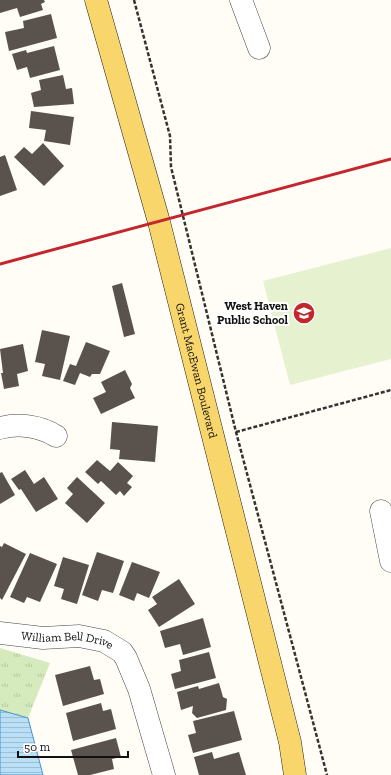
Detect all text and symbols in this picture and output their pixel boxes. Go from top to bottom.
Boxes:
place label: West Haven Public School [217,299,289,327]
school or university icon: West Haven Public School [291,300,317,326]
street label: Grant MacEwan Boulevard [173,302,220,440]
street label: William Bell Drive [20,629,116,652]
scale bar [18,733,128,759]
text: 50 m [24,740,51,754]

